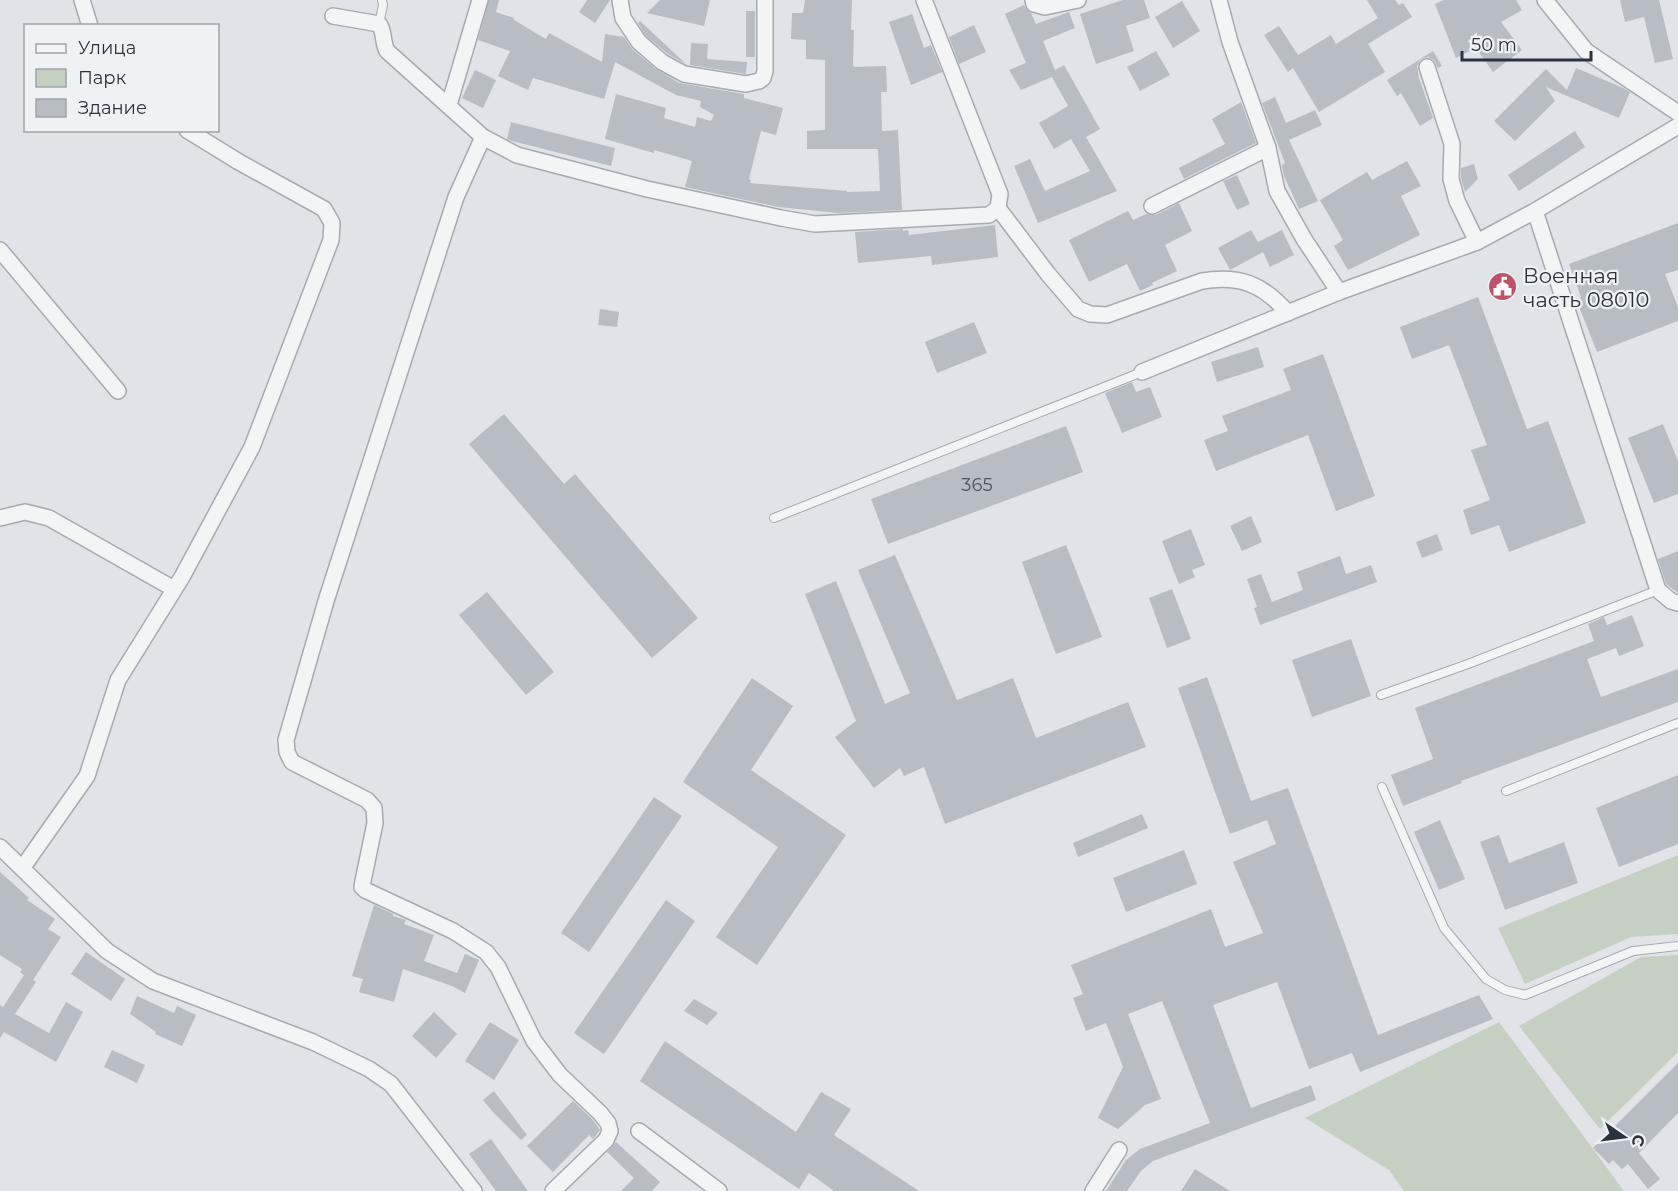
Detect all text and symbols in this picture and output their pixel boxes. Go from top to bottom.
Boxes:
legend [24,24,219,132]
scale bar [1462,24,1591,62]
text: 50 m [1471,34,1517,56]
text: Улица [78,37,136,59]
text: Парк [78,67,127,89]
text: Здание [78,97,147,119]
place label: Военная часть 08010 [1523,263,1649,312]
public building icon: Военная часть 08010 [1486,271,1518,303]
house number: 365 [961,474,993,496]
north arrow [1594,1107,1654,1167]
text: С [1627,1133,1649,1149]

